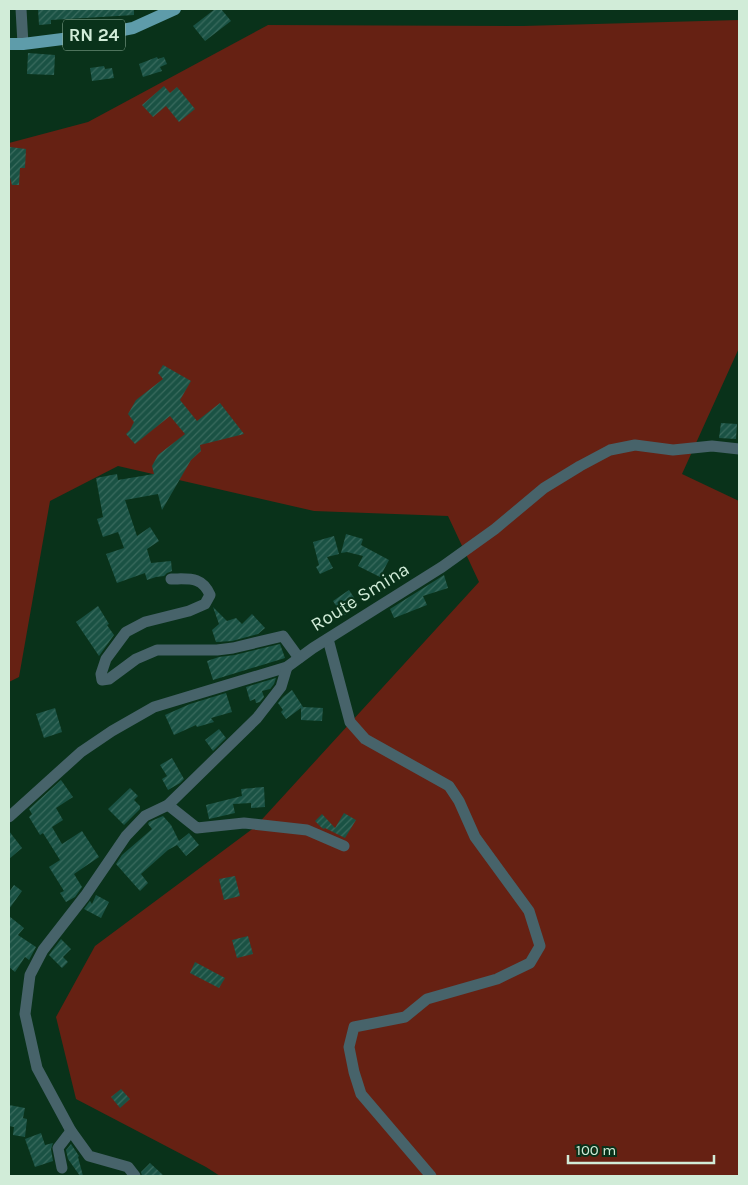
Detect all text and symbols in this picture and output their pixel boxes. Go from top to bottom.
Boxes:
road number: RN 24 [63,20,125,50]
street label: Route Smina [307,558,413,636]
scale bar [568,1132,714,1164]
text: 100 m [576,1141,616,1159]

